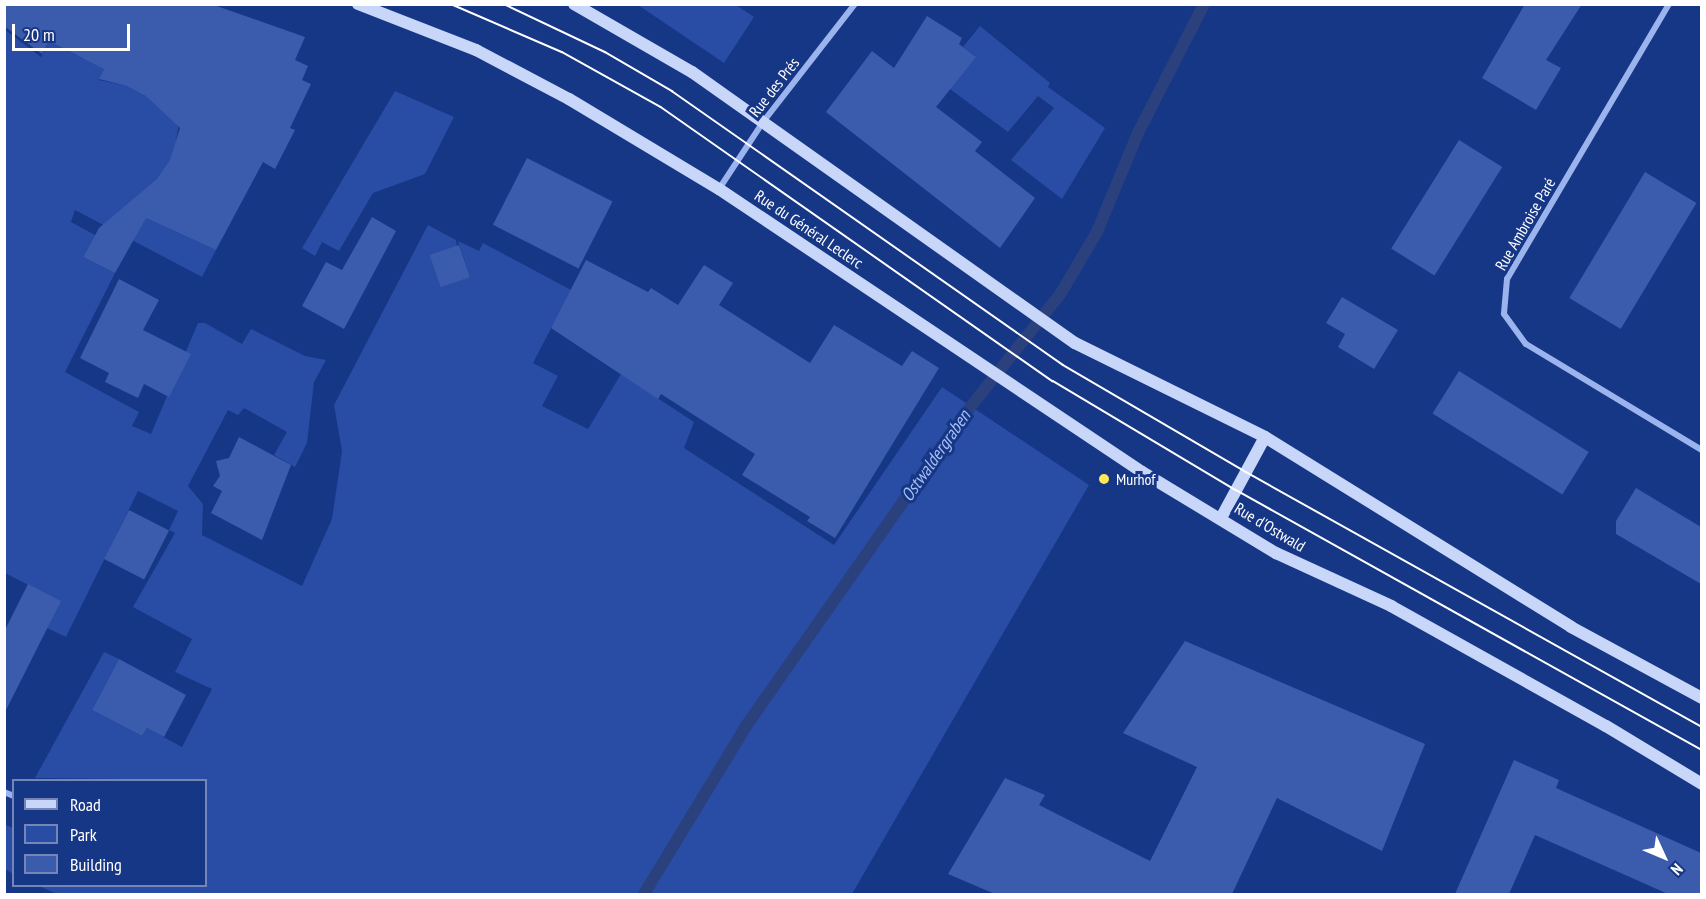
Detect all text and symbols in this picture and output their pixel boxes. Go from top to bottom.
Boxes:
scale bar [15,12,134,50]
text: 20 m [23,23,55,46]
street label: Rue des Prés [745,53,803,121]
street label: Rue Ambroise Paré [1491,174,1559,274]
street label: Rue du Général Leclerc [751,186,867,272]
water label: Ostwaldergraben [897,406,975,506]
place label: Murhof [1116,469,1155,489]
marker: Murhof [1097,472,1111,486]
street label: Rue d'Ostwald [1231,498,1309,556]
legend [12,779,207,887]
text: Road [70,793,101,816]
text: Park [70,823,97,846]
north arrow [1634,827,1694,887]
text: Building [70,853,122,876]
text: N [1667,859,1687,880]

